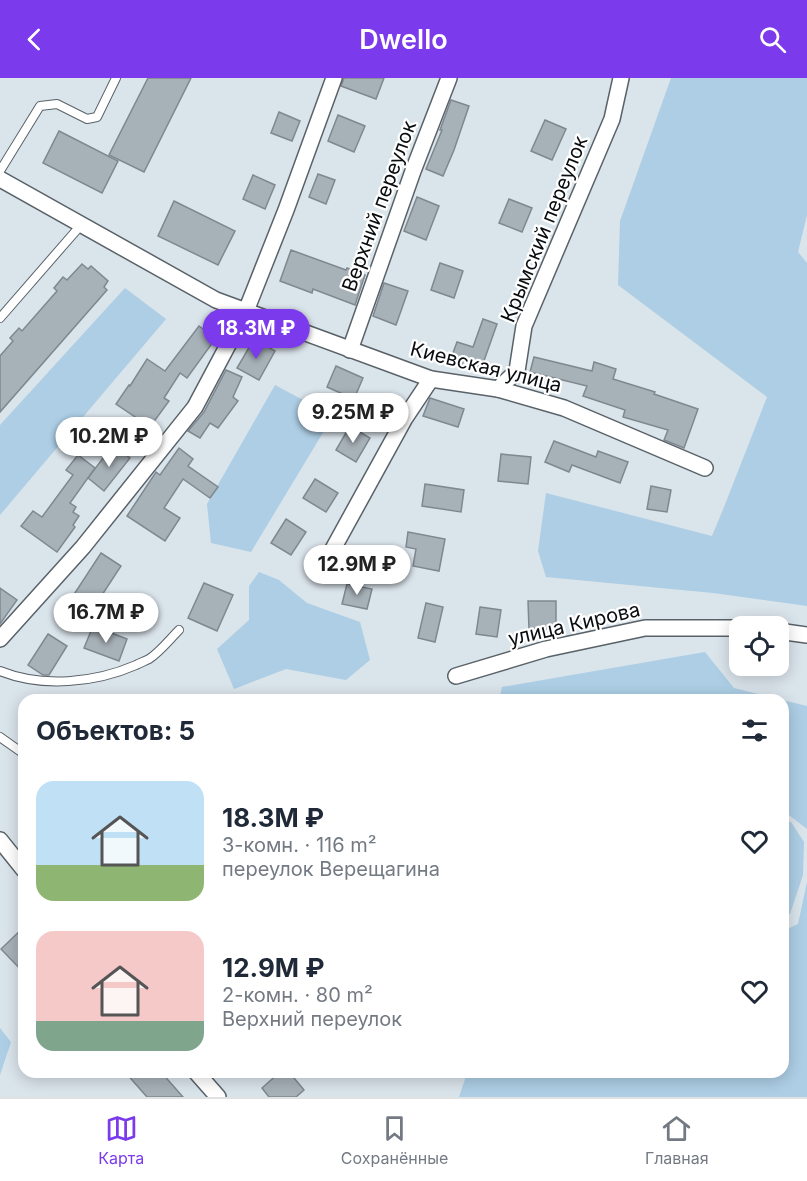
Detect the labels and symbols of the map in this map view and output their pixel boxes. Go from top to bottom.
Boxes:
street label: Верхний переулок [337,117,421,295]
street label: Крымский переулок [496,132,592,326]
pin: 18.3M ₽ [201,309,311,360]
street label: Киевская улица [408,337,564,397]
pin: 9.25M ₽ [298,393,408,444]
pin: 10.2M ₽ [54,417,164,468]
pin: 12.9M ₽ [302,545,412,596]
pin: 16.7M ₽ [51,593,161,644]
street label: улица Кирова [506,597,642,651]

